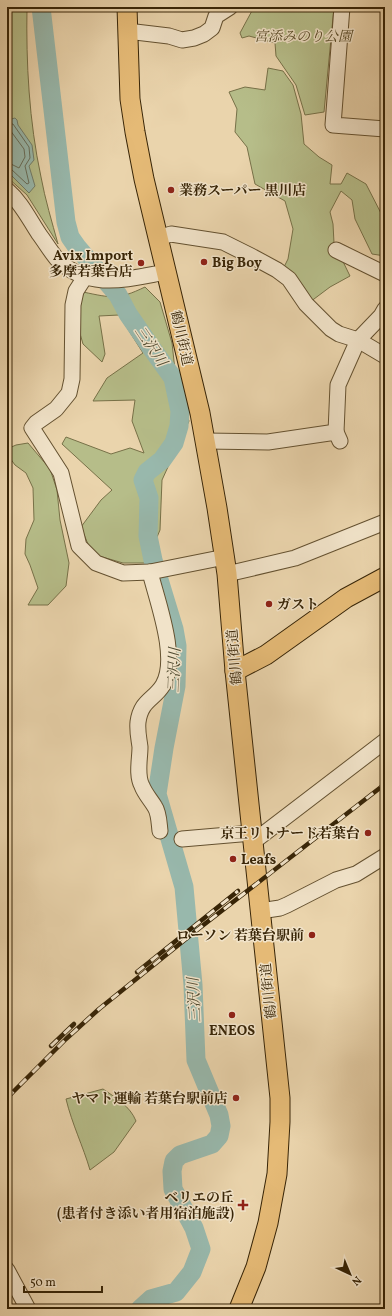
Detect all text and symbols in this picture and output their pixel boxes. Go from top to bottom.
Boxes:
park label: 宮添みのり公園 [254,28,354,47]
place label: 業務スーパー 黒川店 [179,182,306,201]
marker: 業務スーパー 黒川店 [166,185,176,195]
place label: Avix Import 多摩若葉台店 [49,247,133,282]
place label: Big Boy [212,254,262,273]
marker: Big Boy [199,257,209,267]
marker: Avix Import 多摩若葉台店 [136,258,146,268]
street label: 鶴川街道 [165,309,196,368]
water label: 三沢川 [128,322,172,373]
place label: ガスト [277,596,319,615]
marker: ガスト [264,599,274,609]
street label: 鶴川街道 [224,628,247,686]
water label: 三沢川 [164,645,187,693]
place label: 京王リトナード若葉台 [220,825,360,844]
marker: 京王リトナード若葉台 [363,828,373,838]
place label: Leafs [241,851,276,870]
marker: Leafs [228,854,238,864]
place label: ローソン 若葉台駅前 [176,927,304,946]
marker: ローソン 若葉台駅前 [307,930,317,940]
street label: 鶴川街道 [257,962,282,1020]
water label: 三沢川 [184,975,207,1023]
marker: ENEOS [227,1010,237,1020]
place label: ENEOS [209,1022,255,1041]
place label: ヤマト運輸 若葉台駅前店 [71,1090,228,1109]
marker: ヤマト運輸 若葉台駅前店 [231,1093,241,1103]
place label: ベリエの丘 (患者付き添い者用宿泊施設) [57,1189,234,1224]
marker: ベリエの丘 (患者付き添い者用宿泊施設) [237,1199,249,1211]
north arrow [330,1254,370,1294]
scale bar [24,1268,102,1294]
text: N [348,1272,364,1288]
text: 50 m [30,1275,56,1291]

